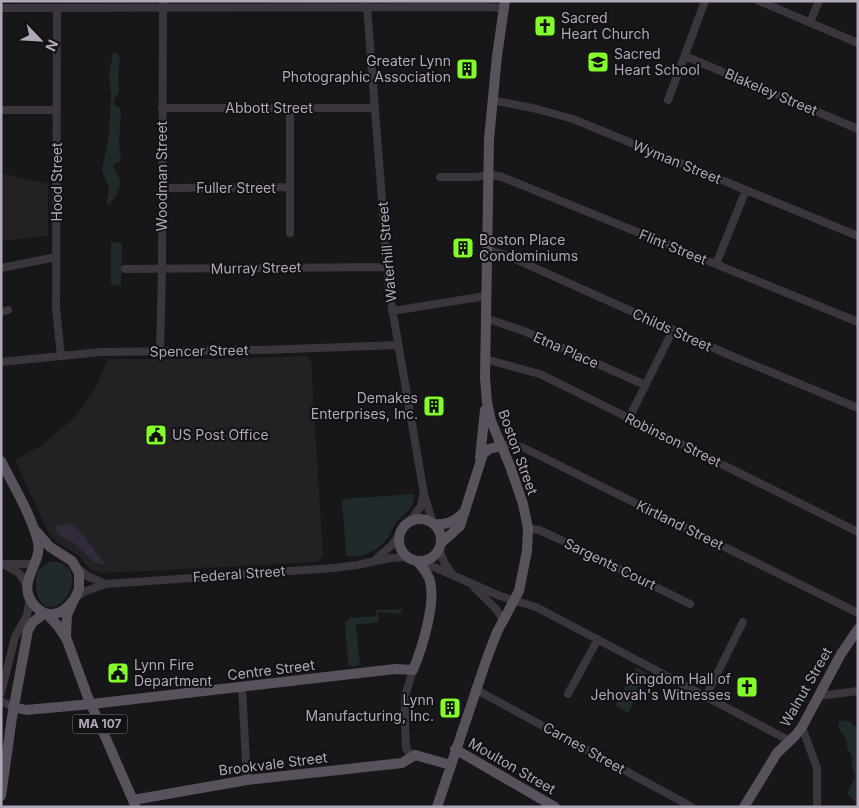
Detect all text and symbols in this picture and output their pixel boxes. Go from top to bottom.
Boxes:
place label: Sacred Heart Church [561,9,650,42]
church icon: Sacred Heart Church [533,14,557,38]
north arrow [15,15,65,65]
text: N [42,37,62,54]
place label: Sacred Heart School [614,45,700,78]
school or university icon: Sacred Heart School [586,50,610,74]
place label: Greater Lynn Photographic Association [282,52,451,85]
building icon: Greater Lynn Photographic Association [455,57,479,81]
street label: Blakeley Street [723,64,820,119]
street label: Abbott Street [225,99,313,116]
street label: Woodman Street [153,120,170,231]
street label: Wyman Street [631,136,724,187]
street label: Hood Street [48,142,65,222]
street label: Fuller Street [196,179,276,196]
street label: Waterhill Street [374,201,399,303]
street label: Flint Street [637,225,710,268]
place label: Boston Place Condominiums [479,231,578,264]
building icon: Boston Place Condominiums [451,236,475,260]
street label: Murray Street [211,258,302,277]
street label: Childs Street [630,305,715,355]
street label: Etna Place [531,328,601,371]
street label: Spencer Street [149,341,249,360]
place label: Demakes Enterprises, Inc. [311,389,418,422]
building icon: Demakes Enterprises, Inc. [422,394,446,418]
street label: Boston Street [495,407,542,497]
street label: Robinson Street [622,409,724,470]
public building icon: US Post Office [144,423,168,447]
place label: US Post Office [172,426,269,443]
street label: Kirtland Street [634,496,727,553]
street label: Sargents Court [562,534,659,593]
street label: Federal Street [192,562,286,585]
street label: Walnut Street [776,644,835,730]
place label: Lynn Fire Department [134,656,213,689]
street label: Centre Street [226,656,316,683]
public building icon: Lynn Fire Department [106,661,130,685]
place label: Kingdom Hall of Jehovah's Witnesses [590,670,731,703]
church icon: Kingdom Hall of Jehovah's Witnesses [735,675,759,699]
place label: Lynn Manufacturing, Inc. [305,691,434,724]
building icon: Lynn Manufacturing, Inc. [438,696,462,720]
road number: MA 107 [72,714,128,734]
street label: Carnes Street [540,718,628,777]
street label: Moulton Street [466,734,559,798]
street label: Brookvale Street [218,748,329,779]

